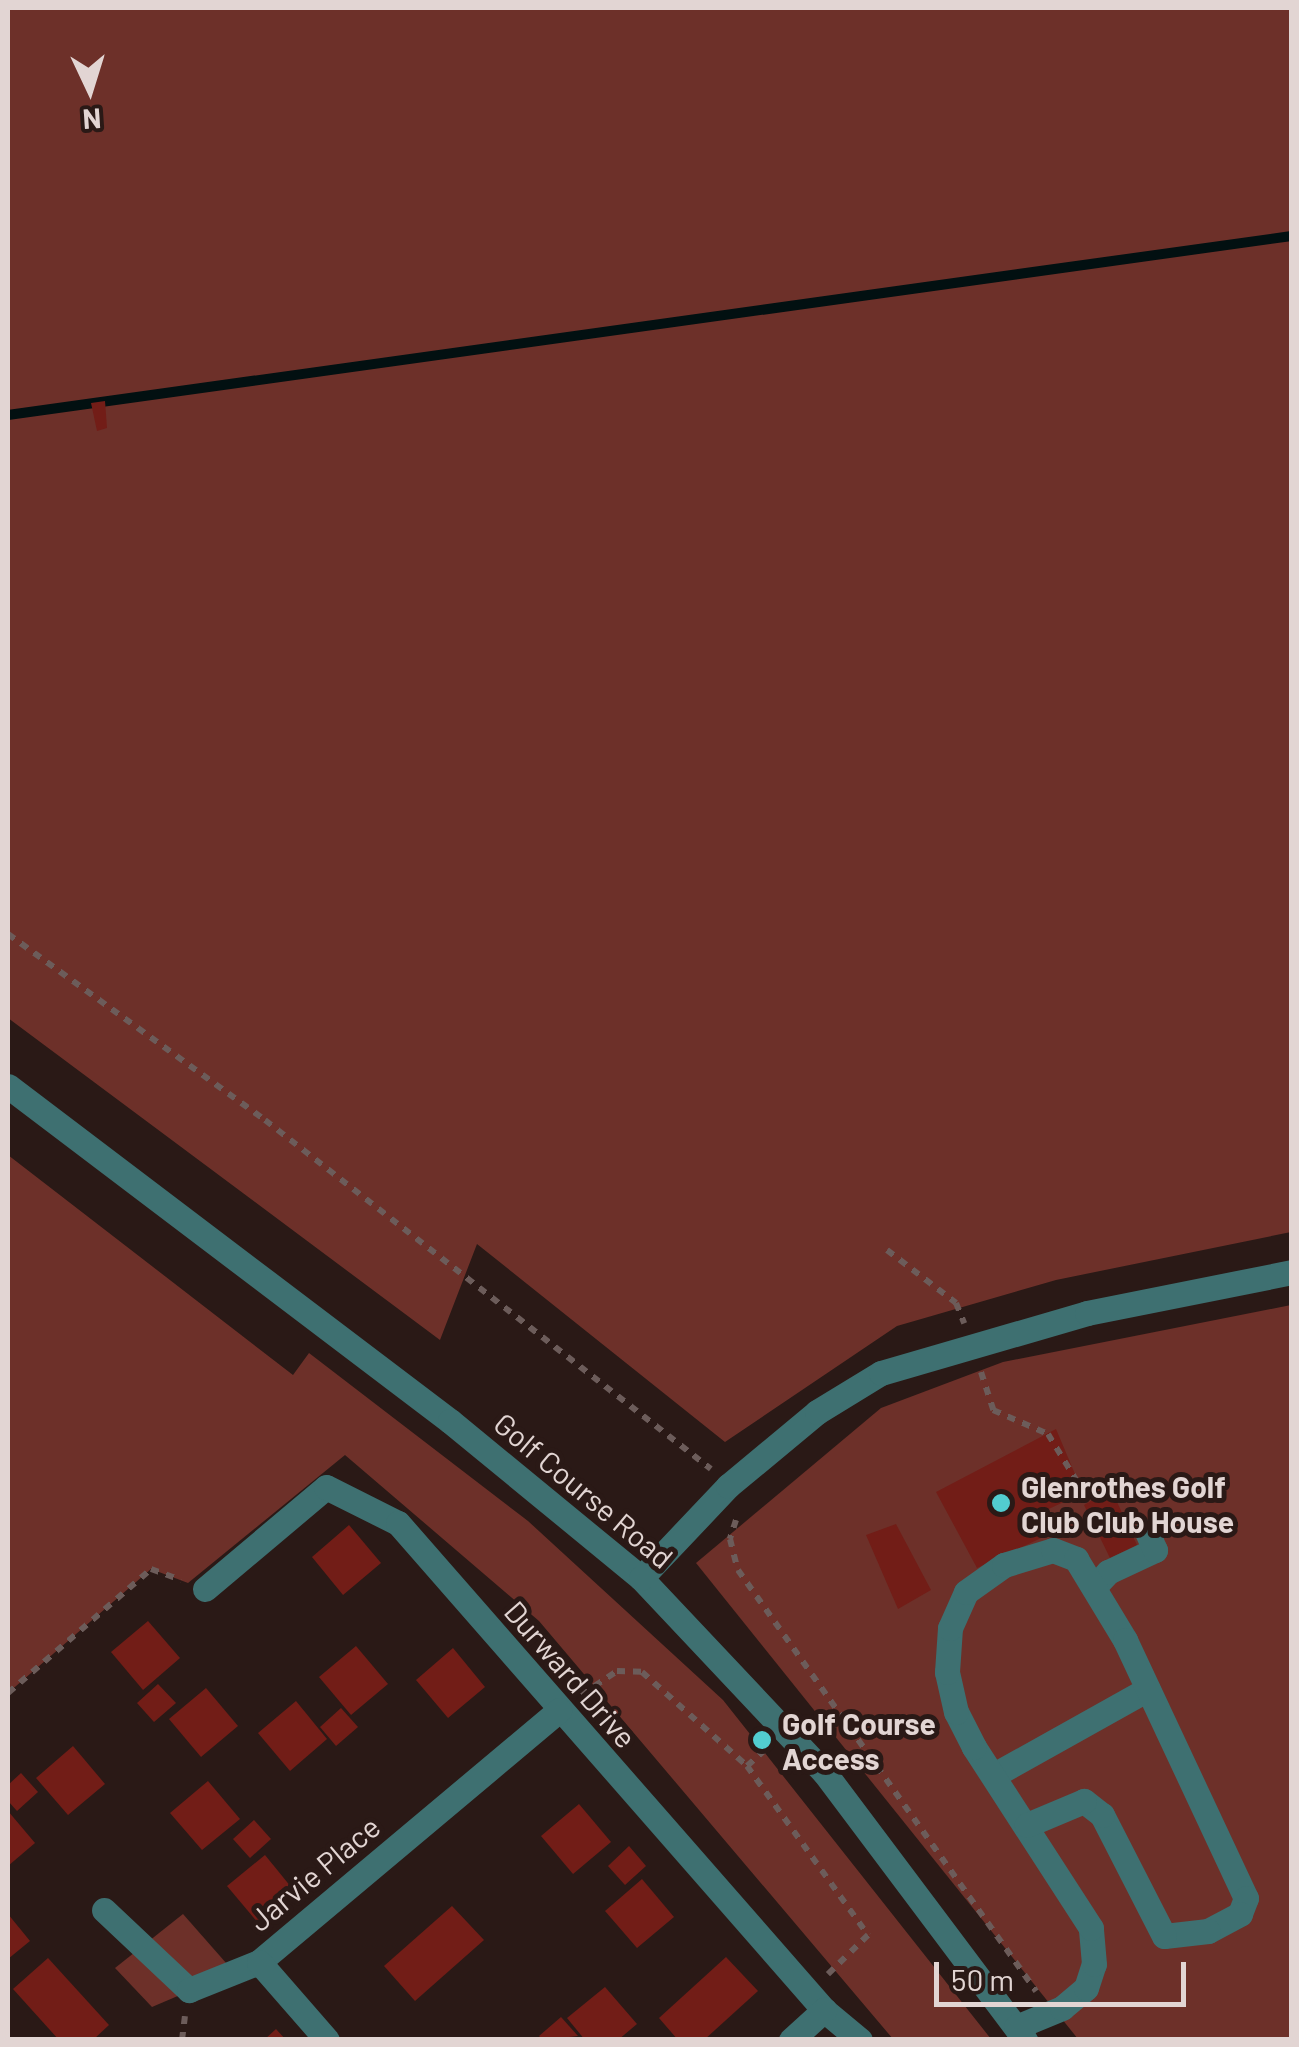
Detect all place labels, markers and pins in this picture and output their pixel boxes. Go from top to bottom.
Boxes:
place label: Glenrothes Golf Club Club House [1021,1468,1234,1538]
marker: Glenrothes Golf Club Club House [990,1492,1012,1514]
place label: Golf Course Access [782,1705,936,1776]
marker: Golf Course Access [751,1729,773,1751]

